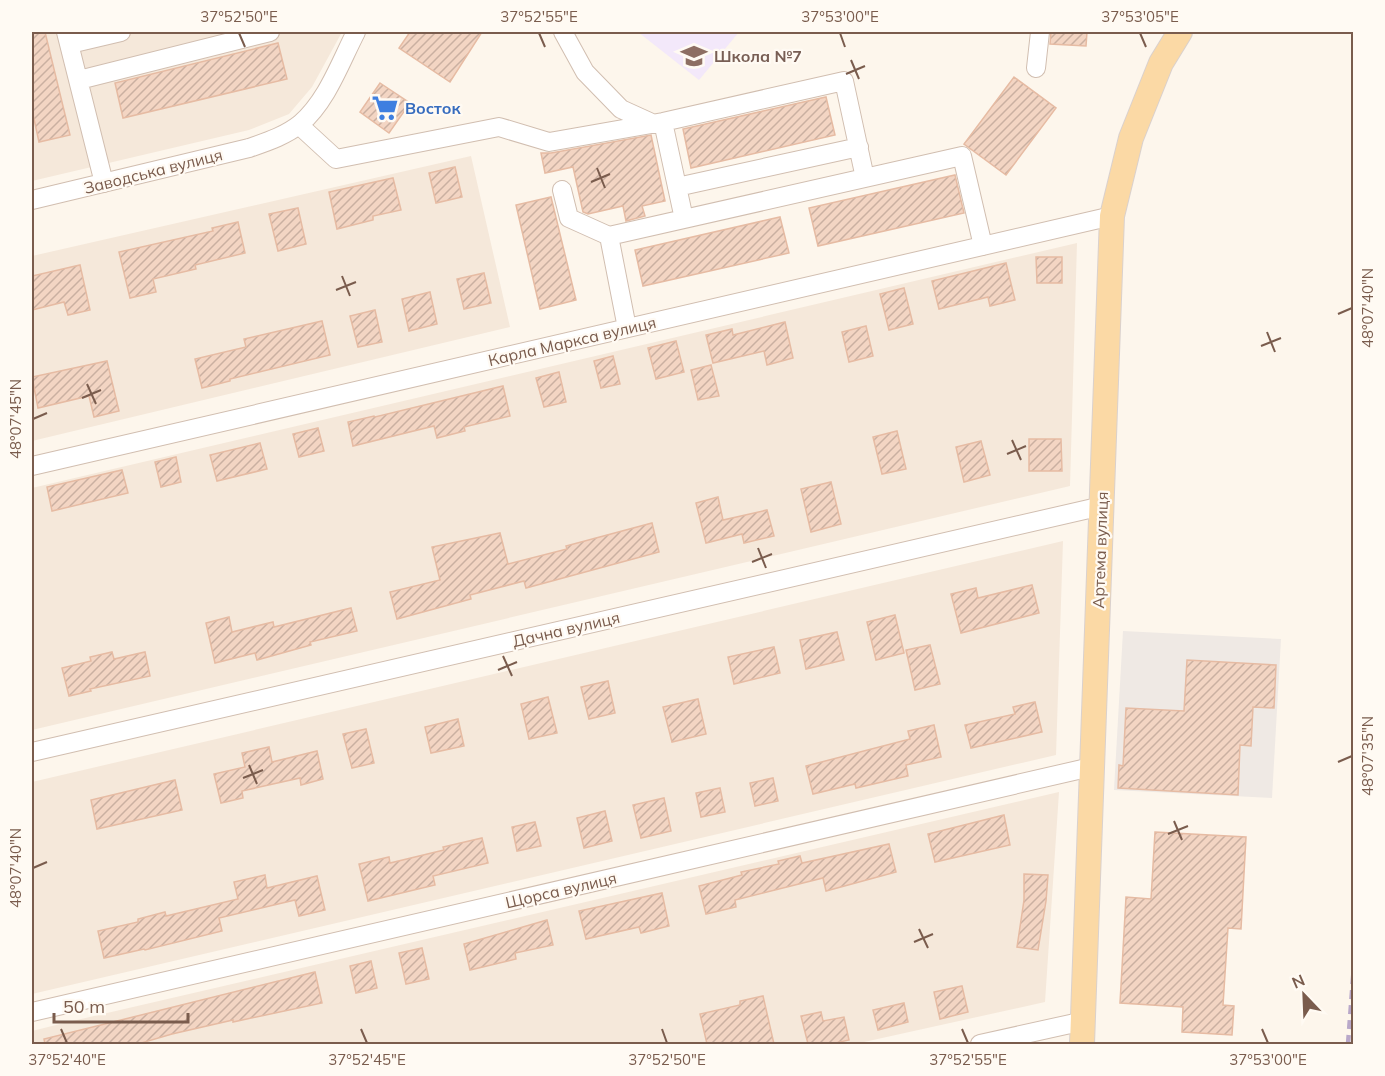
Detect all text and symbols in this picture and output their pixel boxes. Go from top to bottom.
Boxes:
text: 37°52'50"E [200,7,278,26]
text: 37°52'55"E [500,7,578,26]
text: 37°53'00"E [801,7,879,26]
text: 37°53'05"E [1101,7,1179,26]
school or university icon: Школа №7 [679,41,709,71]
place label: Школа №7 [714,46,802,66]
supermarket icon: Восток [370,93,400,123]
place label: Восток [405,98,461,118]
street label: Заводська вулиця [82,144,224,198]
text: 48°07'40"N [1358,268,1377,348]
street label: Карла Маркса вулиця [486,312,658,370]
text: 48°07'45"N [6,379,25,459]
street label: Артема вулиця [1088,491,1112,609]
street label: Дачна вулиця [510,607,622,651]
text: 48°07'35"N [1358,716,1377,796]
text: 48°07'40"N [6,828,25,908]
street label: Щорса вулиця [503,867,619,913]
north arrow [1274,965,1334,1025]
text: N [1289,970,1308,993]
scale bar [54,986,188,1024]
text: 50 m [63,995,105,1018]
text: 37°52'40"E [28,1050,106,1069]
text: 37°52'45"E [328,1050,406,1069]
text: 37°52'50"E [628,1050,706,1069]
text: 37°52'55"E [929,1050,1007,1069]
text: 37°53'00"E [1229,1050,1307,1069]

